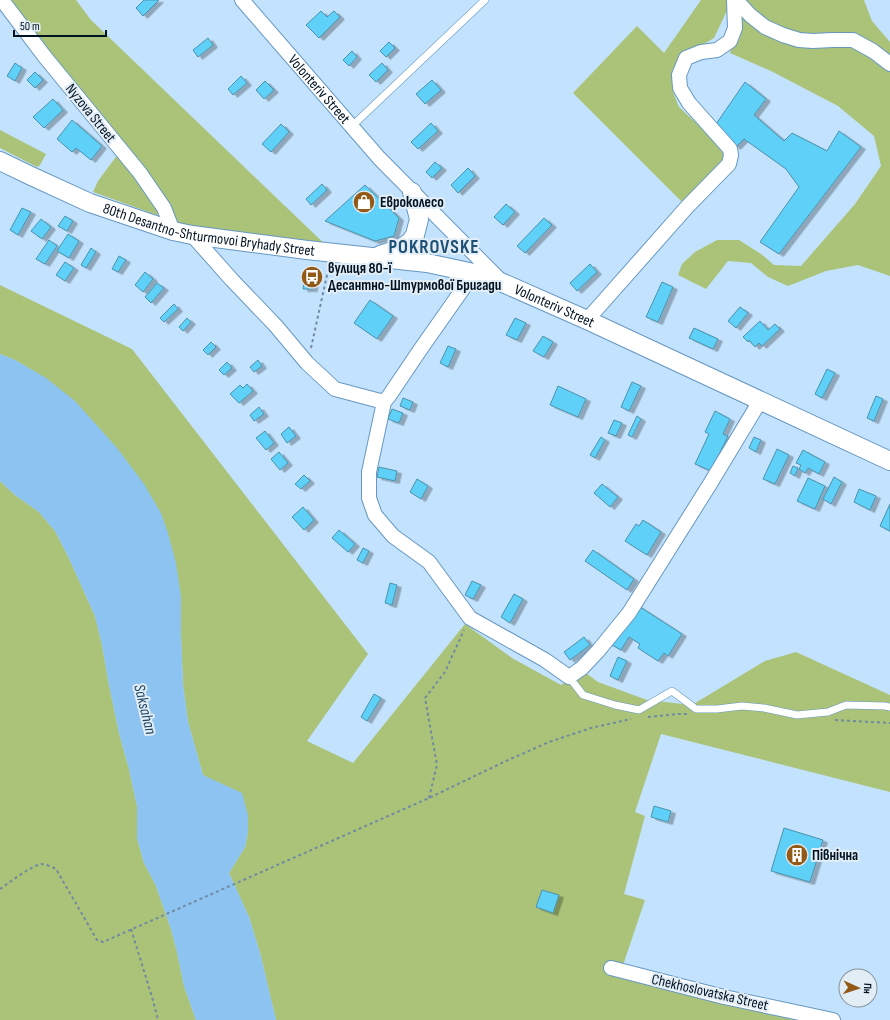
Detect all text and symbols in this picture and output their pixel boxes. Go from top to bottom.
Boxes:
scale bar [14,12,106,38]
text: 50 m [20,19,40,34]
street label: Volonteriv Street [284,51,354,128]
street label: Nyzova Street [61,80,120,147]
shop icon: Евроколесо [351,189,377,215]
place label: Евроколесо [380,193,444,212]
street label: 80th Desantno-Shturmovoi Bryhady Street [100,199,316,261]
district label: POKROVSKE [389,236,479,259]
place label: вулиця 80-ї Десантно-Штурмової Бригади [328,259,501,295]
bus stop icon: вулиця 80-ї Десантно-Штурмової Бригади [299,264,325,290]
street label: Volonteriv Street [511,280,598,332]
water label: Saksahan [129,682,160,737]
building icon: Північна [784,842,810,868]
place label: Північна [812,846,858,865]
north arrow [838,968,878,1008]
street label: Chekhoslovatska Street [650,970,770,1015]
text: Пн [861,983,874,994]

